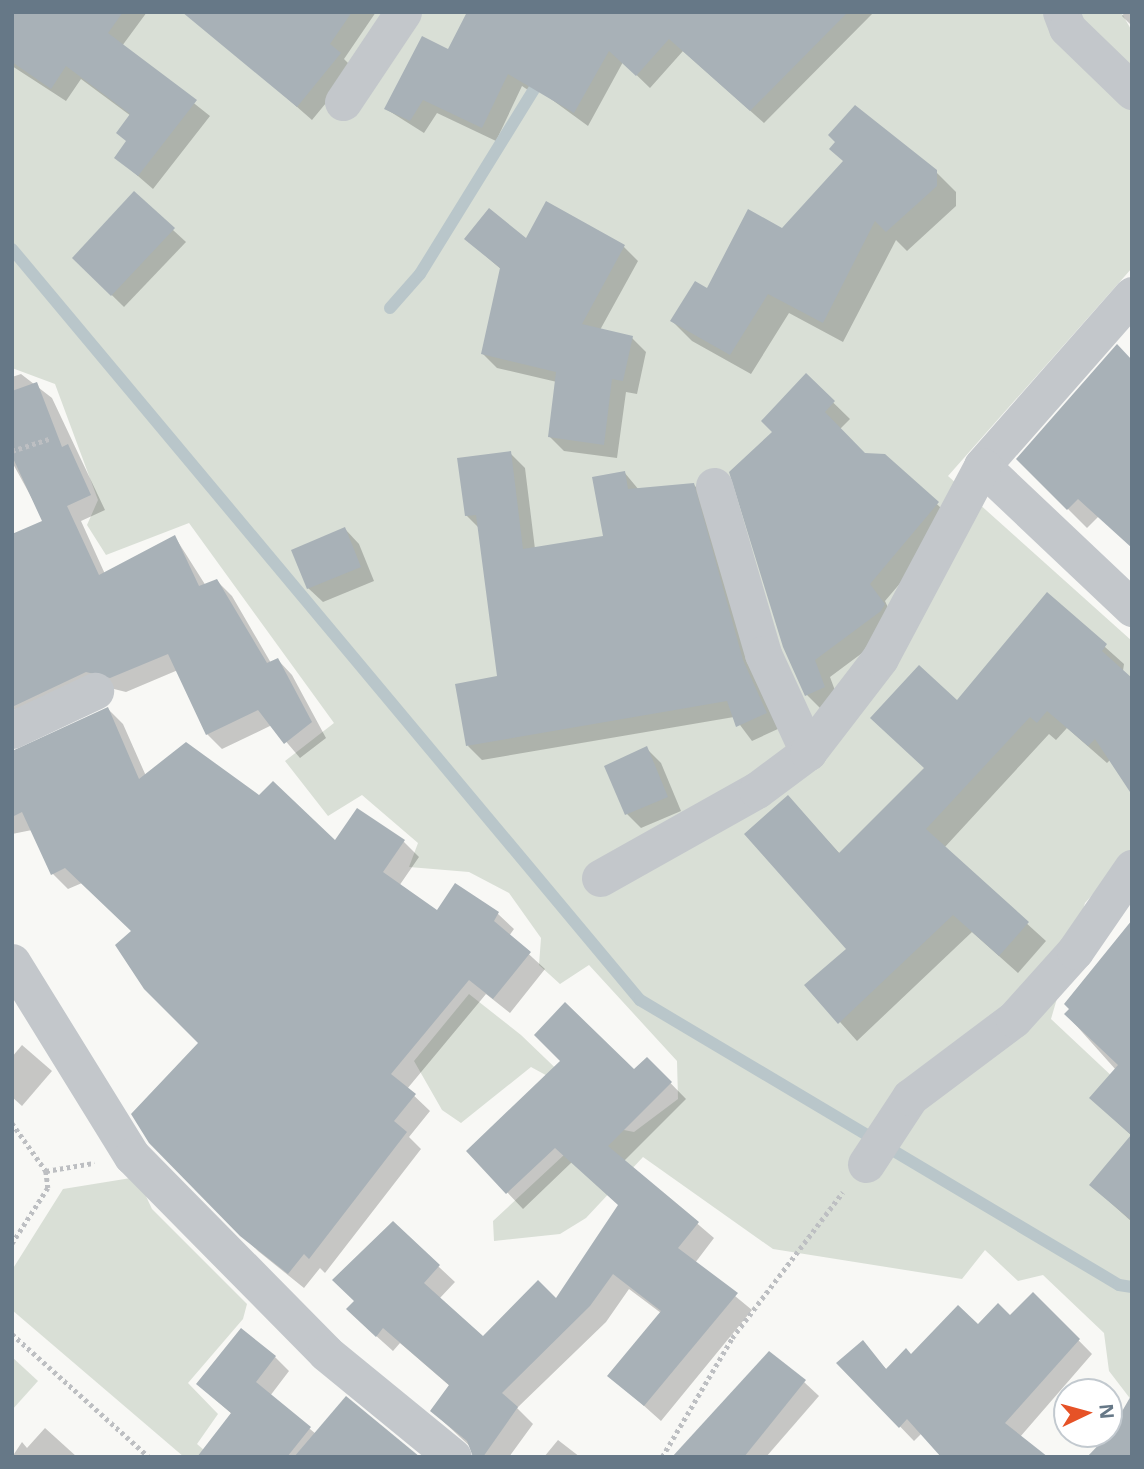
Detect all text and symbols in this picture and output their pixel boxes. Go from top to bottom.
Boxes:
north arrow [1053,1378,1123,1448]
text: N [1093,1403,1121,1420]

